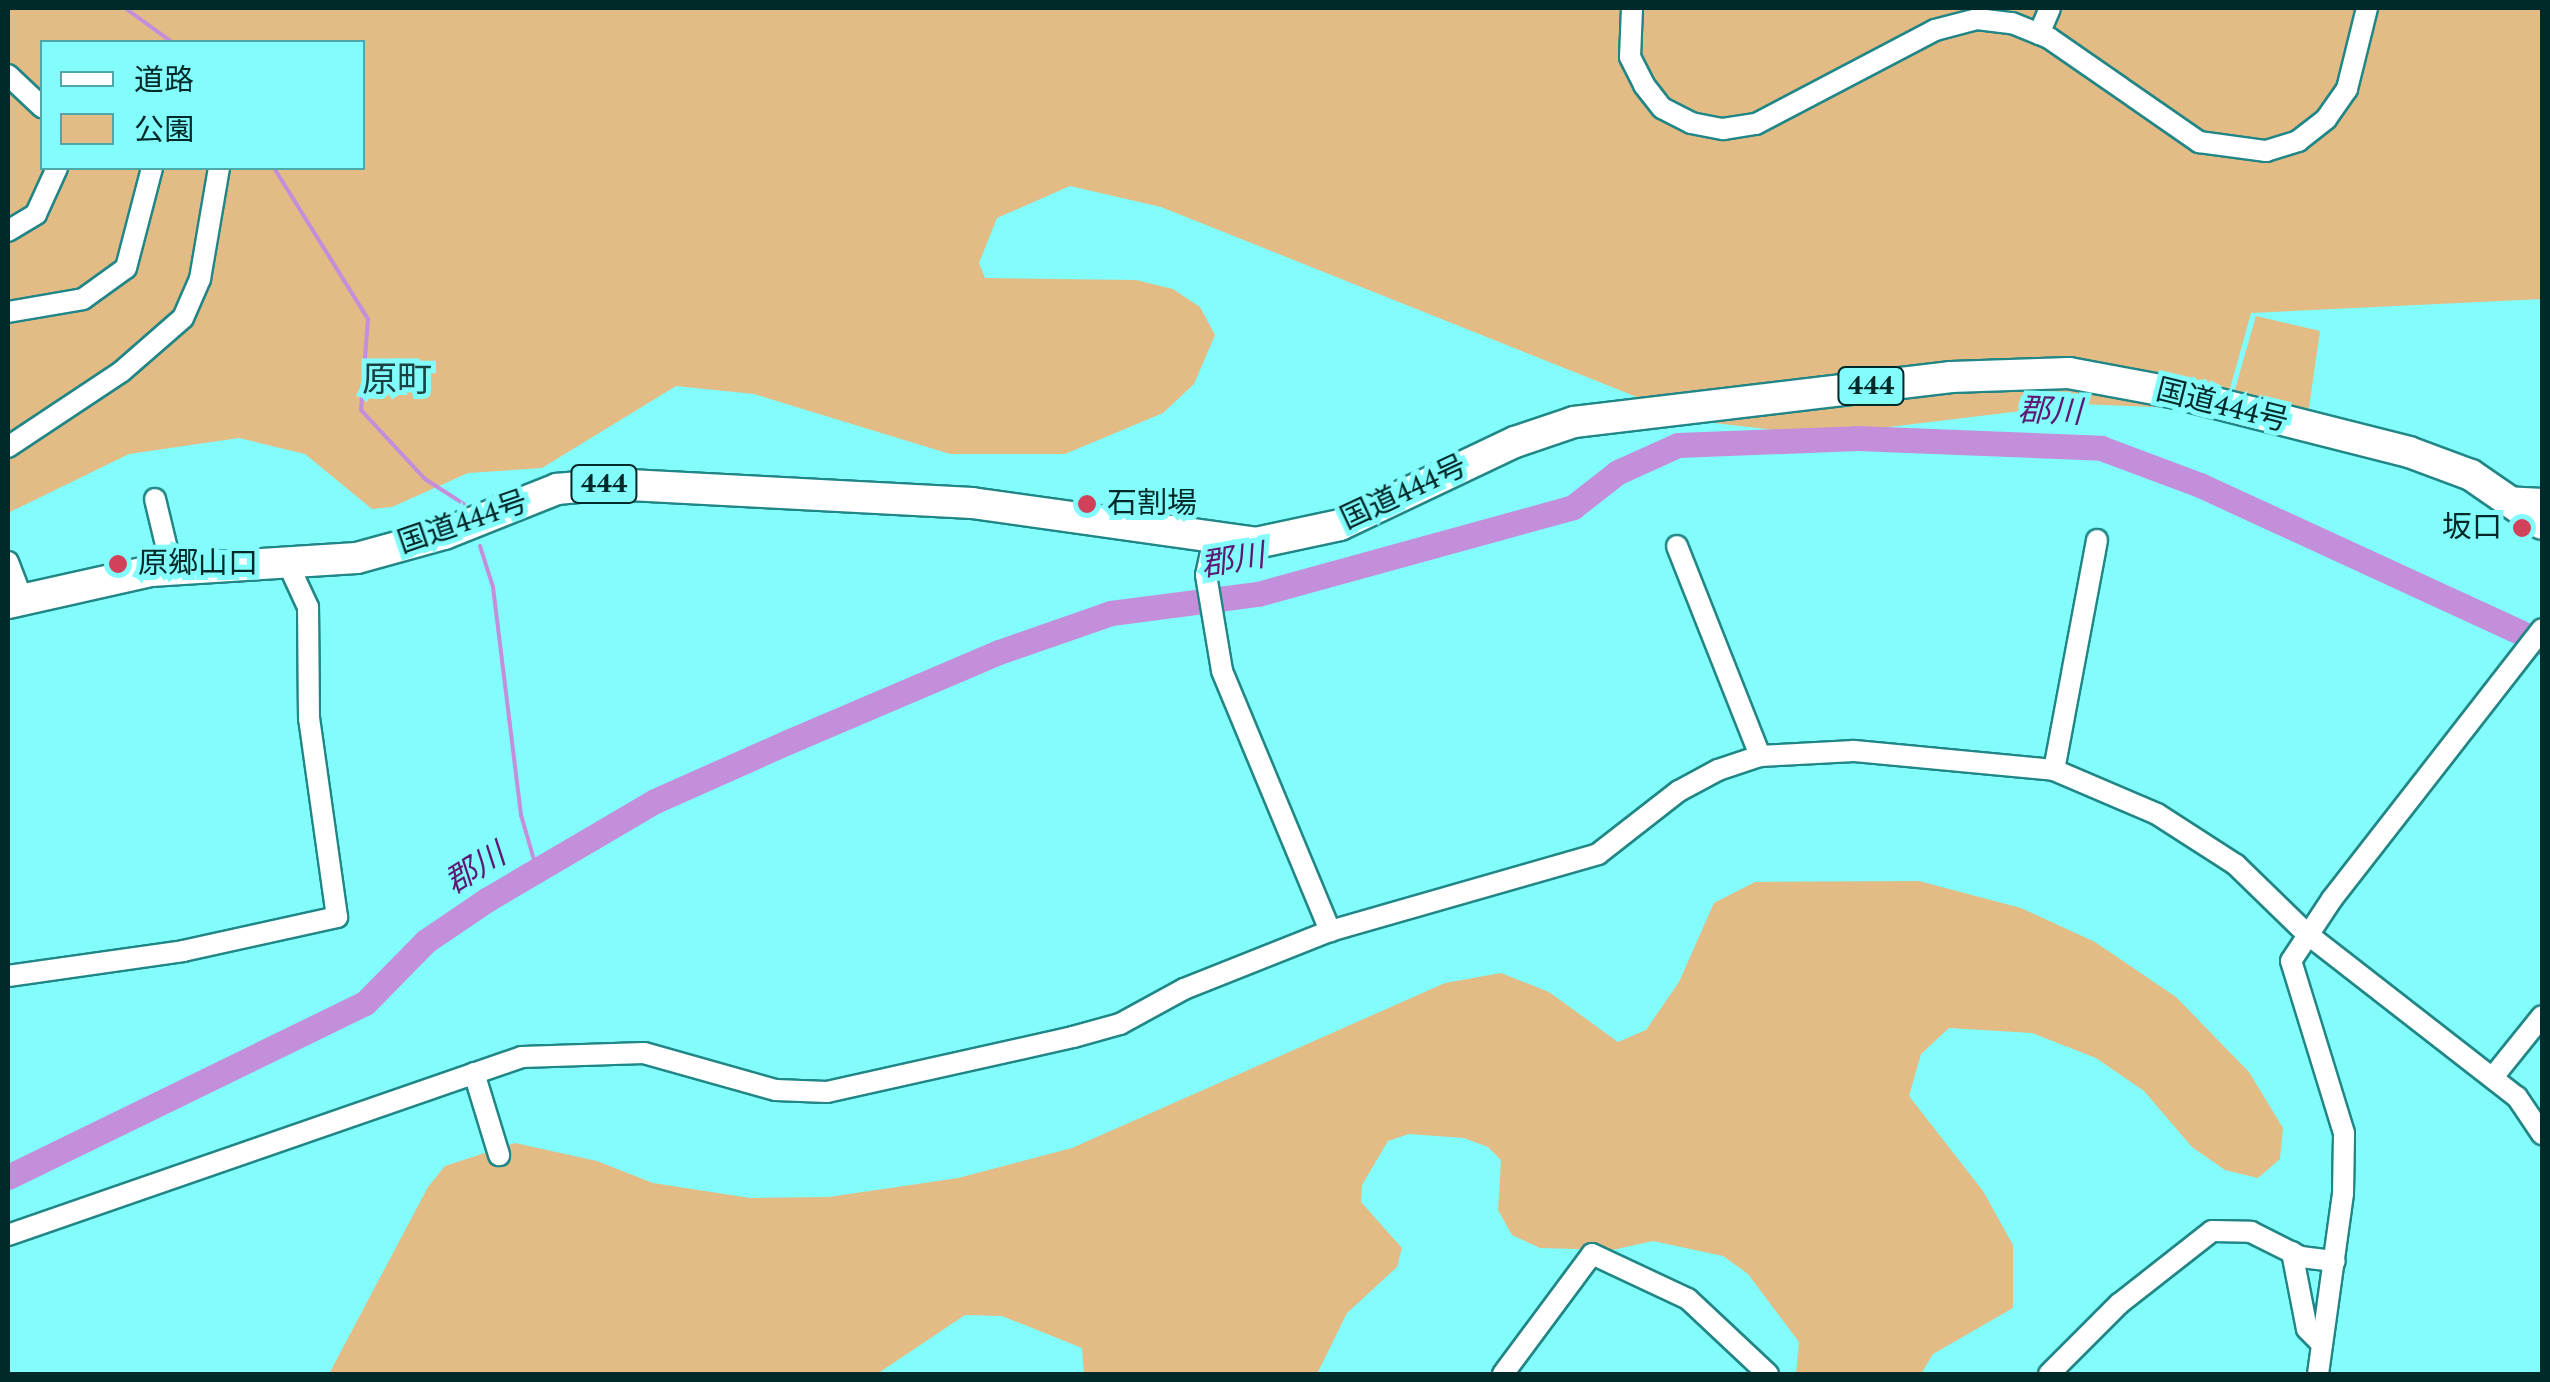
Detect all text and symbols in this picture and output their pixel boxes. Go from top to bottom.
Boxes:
legend [40,40,365,170]
text: 道路 [134,58,194,104]
text: 公園 [134,108,194,154]
district label: 原町 [362,360,432,402]
road number: 444 [1836,363,1906,409]
street label: 国道444号 [2152,372,2292,440]
water label: 郡川 [2017,393,2083,433]
street label: 国道444号 [1335,448,1473,538]
road number: 444 [569,461,639,507]
street label: 国道444号 [393,484,533,562]
place label: 石割場 [1107,486,1197,522]
marker: 石割場 [1076,493,1098,515]
place label: 坂口 [2442,510,2502,546]
marker: 坂口 [2511,517,2533,539]
water label: 郡川 [1198,538,1268,586]
place label: 原郷山口 [138,546,258,582]
marker: 原郷山口 [107,553,129,575]
water label: 郡川 [439,837,513,903]

